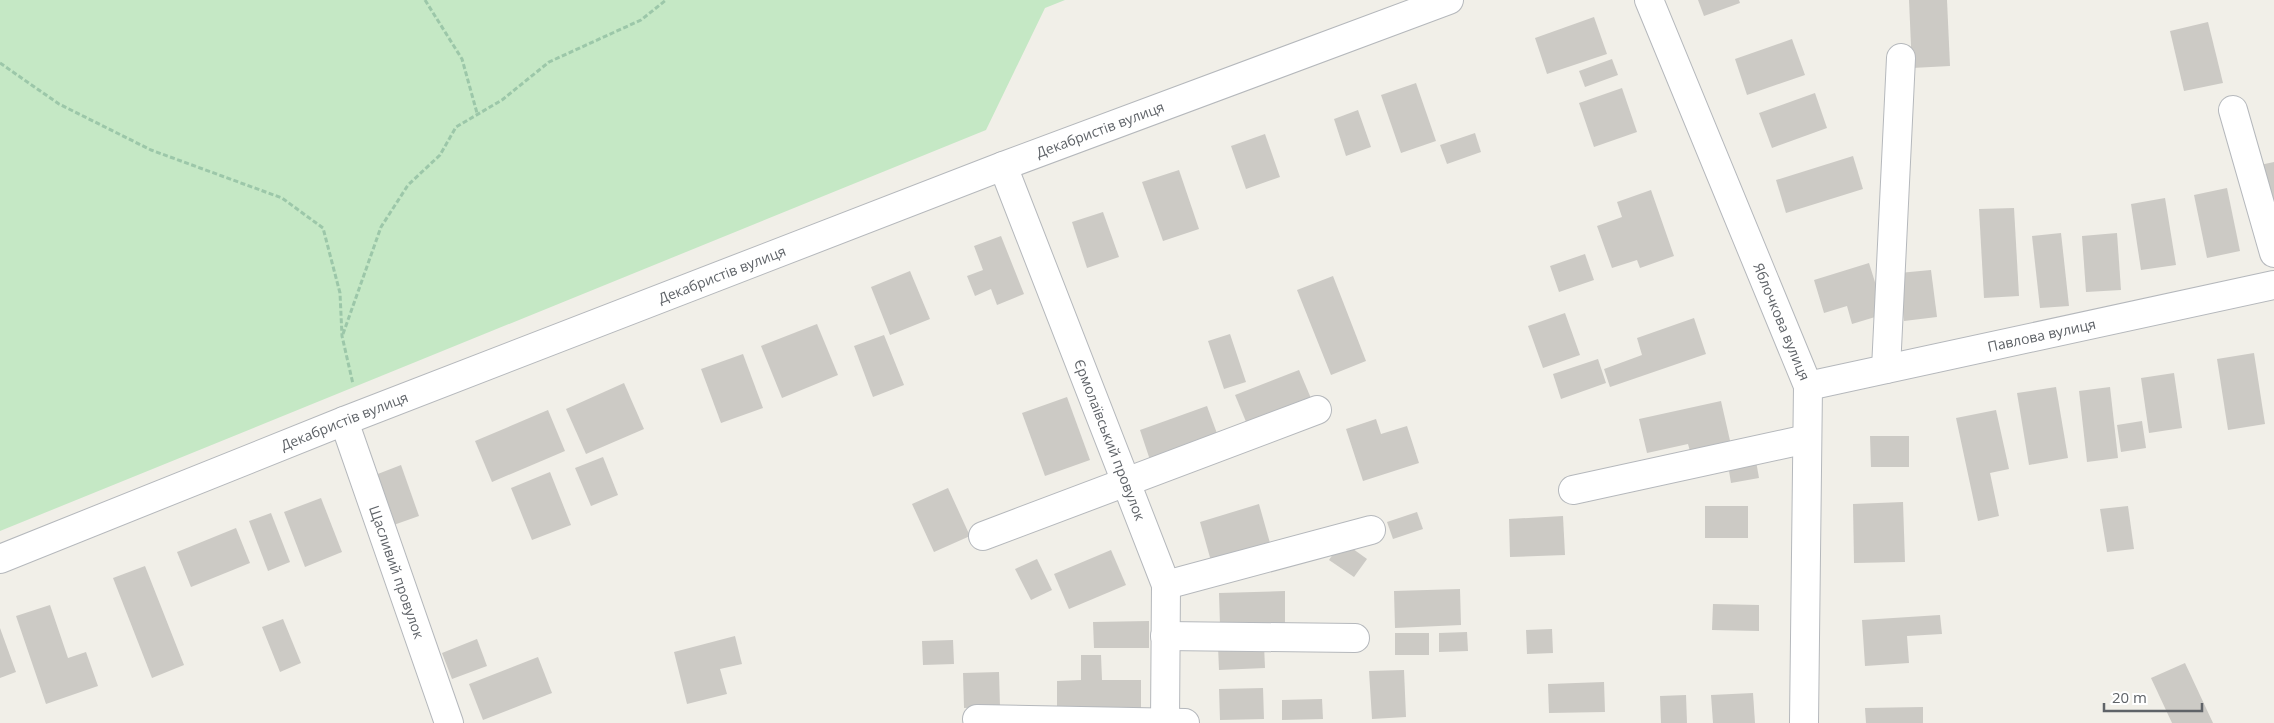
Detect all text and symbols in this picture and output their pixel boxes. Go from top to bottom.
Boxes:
street label: Декабристів вулиця [1033,97,1167,162]
street label: Декабристів вулиця [655,241,788,308]
street label: Яблочкова вулиця [1749,260,1815,383]
street label: Павлова вулиця [1985,314,2097,356]
street label: Єрмолаївський провулок [1070,356,1150,524]
street label: Декабристів вулиця [278,387,411,454]
street label: Щасливий провулок [365,503,429,642]
scale bar [2104,680,2202,712]
text: 20 m [2112,687,2147,707]

